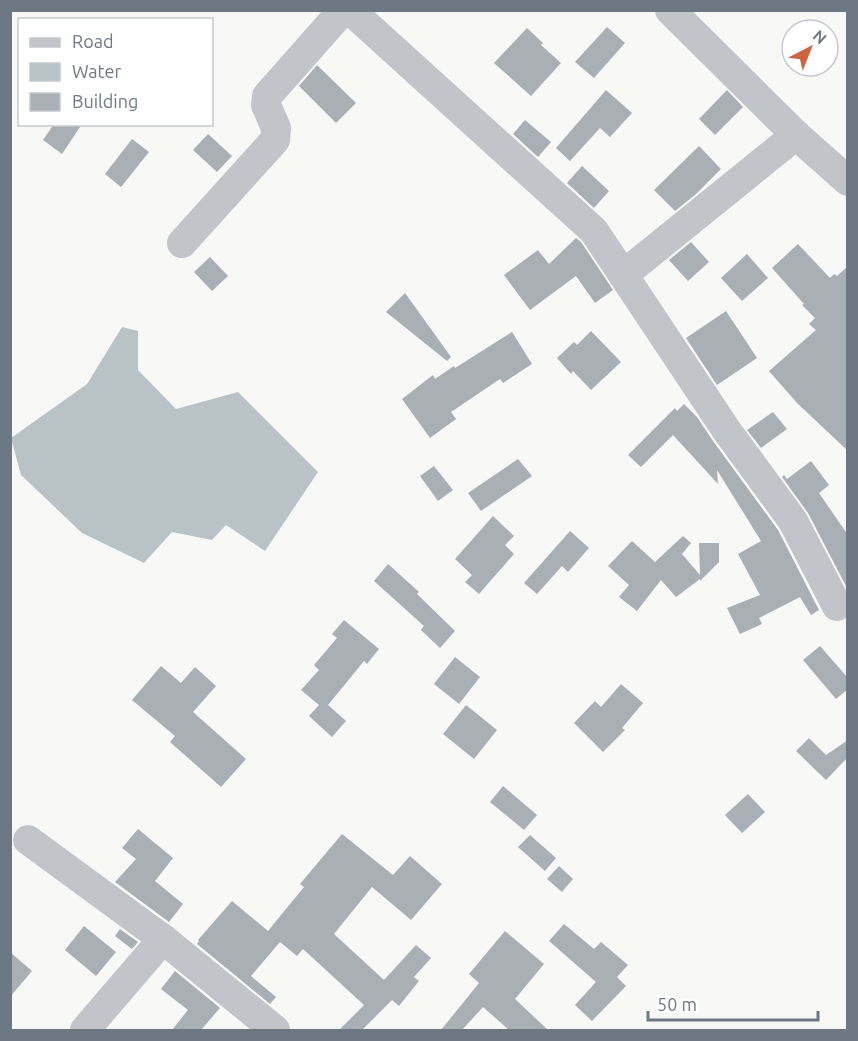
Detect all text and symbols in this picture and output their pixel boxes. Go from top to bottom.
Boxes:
legend [18,18,213,126]
north arrow [780,18,840,78]
text: N [810,26,830,48]
text: Road [72,31,114,51]
text: Water [72,61,122,81]
text: Building [72,91,138,111]
scale bar [648,984,818,1022]
text: 50 m [657,994,697,1014]

